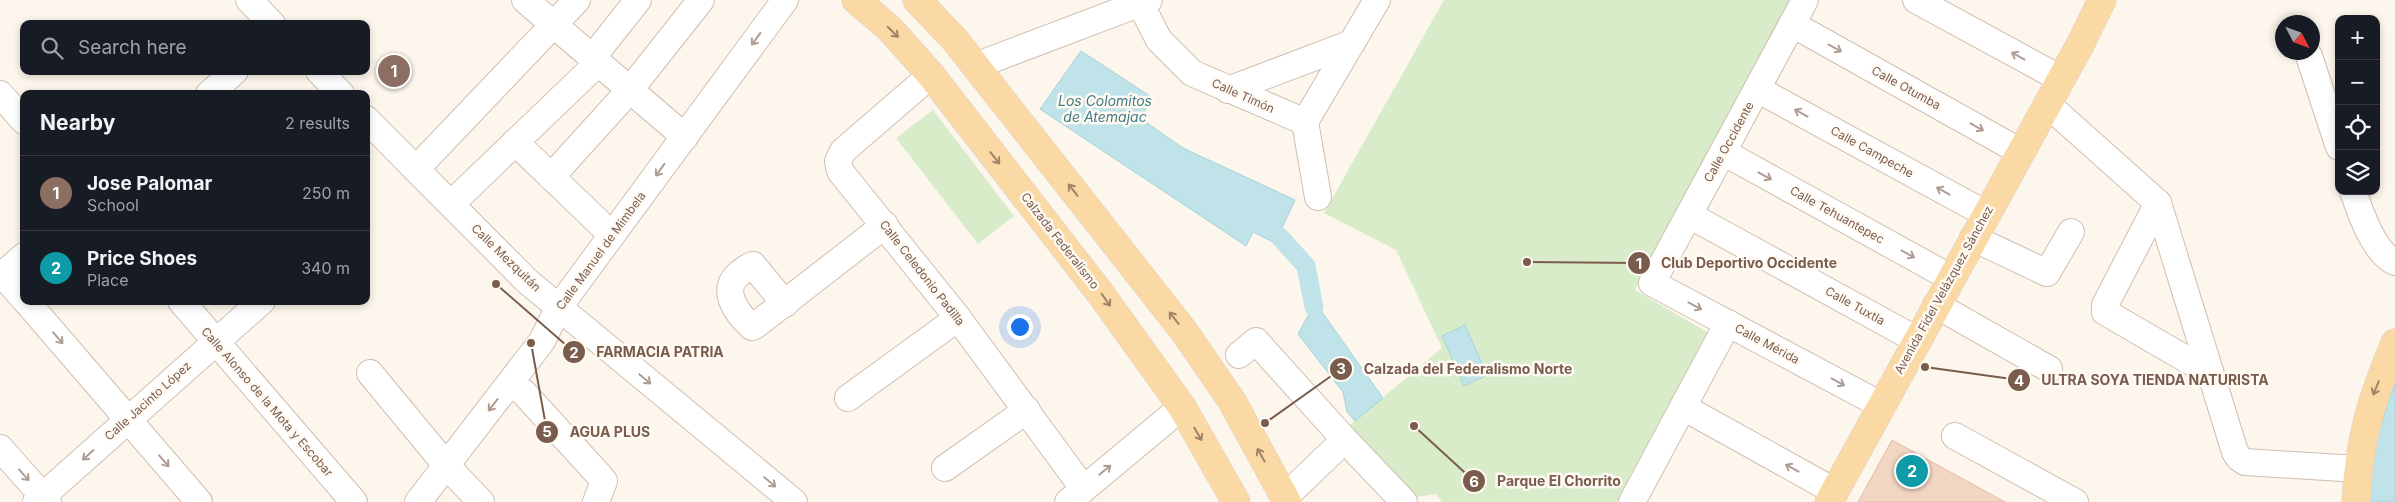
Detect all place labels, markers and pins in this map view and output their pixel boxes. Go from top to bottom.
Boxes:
pin: 1 [378,52,410,90]
callout: Club Deportivo Occidente [1626,249,1847,278]
callout: FARMACIA PATRIA [561,338,734,367]
callout: Calzada del Federalismo Norte [1328,355,1582,384]
callout: ULTRA SOYA TIENDA NATURISTA [2006,366,2279,395]
callout: AGUA PLUS [535,418,660,447]
pin: 2 [1896,452,1928,490]
callout: Parque El Chorrito [1462,467,1631,496]

